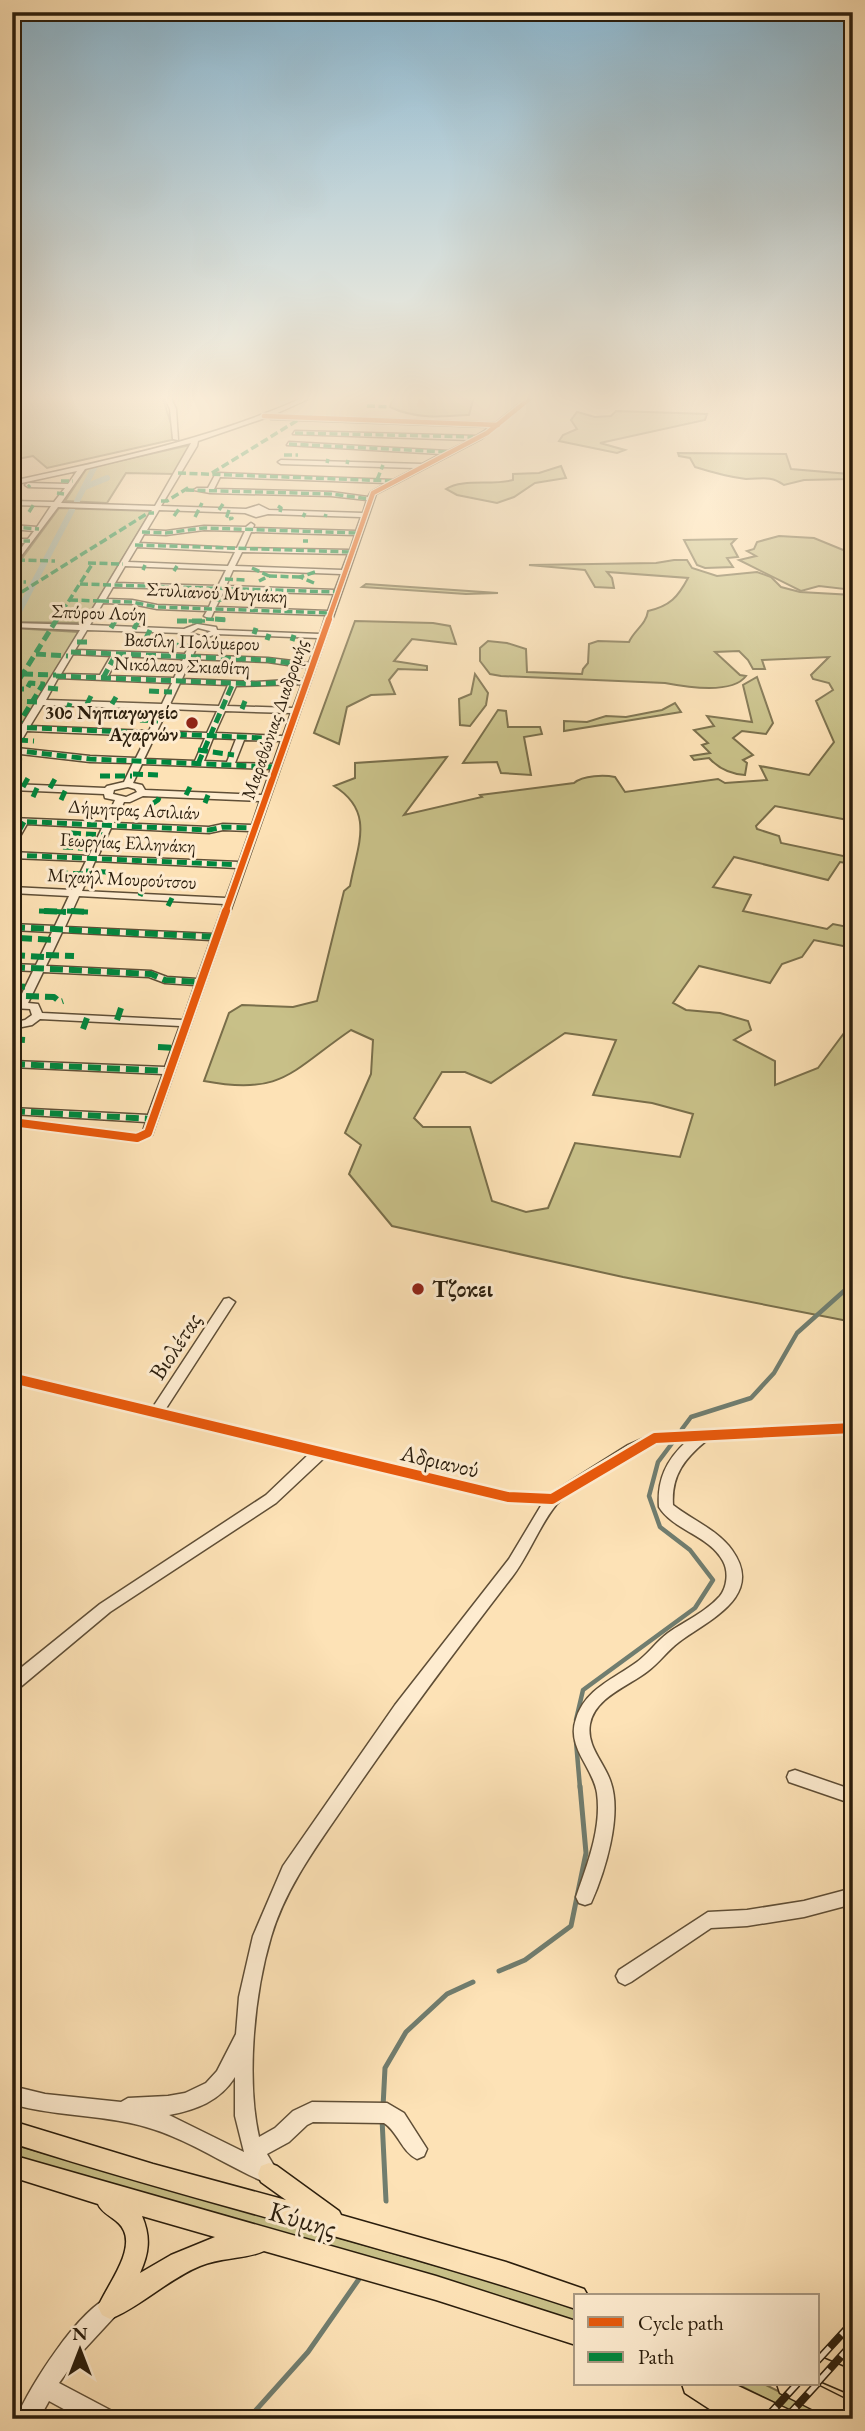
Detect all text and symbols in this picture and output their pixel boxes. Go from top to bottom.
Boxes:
street label: Στυλιανού Μυγιάκη [146,576,288,609]
street label: Σπύρου Λούη [51,598,147,627]
street label: Βασίλη Πολύμερου [124,627,260,656]
street label: Μαραθώνιας Διαδρομής [235,636,314,802]
street label: Νικόλαου Σκιαθίτη [114,651,250,680]
place label: 30ο Νηπιαγωγείο Αχαρνών [44,700,178,747]
marker: 30ο Νηπιαγωγείο Αχαρνών [184,715,200,731]
street label: Δήμητρας Ασιλιάν [67,794,201,825]
street label: Γεωργίας Ελληνάκη [59,826,196,859]
street label: Μιχαήλ Μουρούτσου [47,862,197,895]
place label: Τζοκει [432,1274,494,1304]
marker: Τζοκει [410,1281,426,1297]
street label: Βιολέτας [142,1307,208,1385]
street label: Αδριανού [397,1437,482,1485]
street label: Κύμης [265,2192,341,2246]
legend [574,2294,820,2386]
text: Cycle path [638,2309,724,2336]
north arrow [46,2316,116,2386]
text: N [72,2321,88,2346]
text: Path [638,2343,675,2370]

